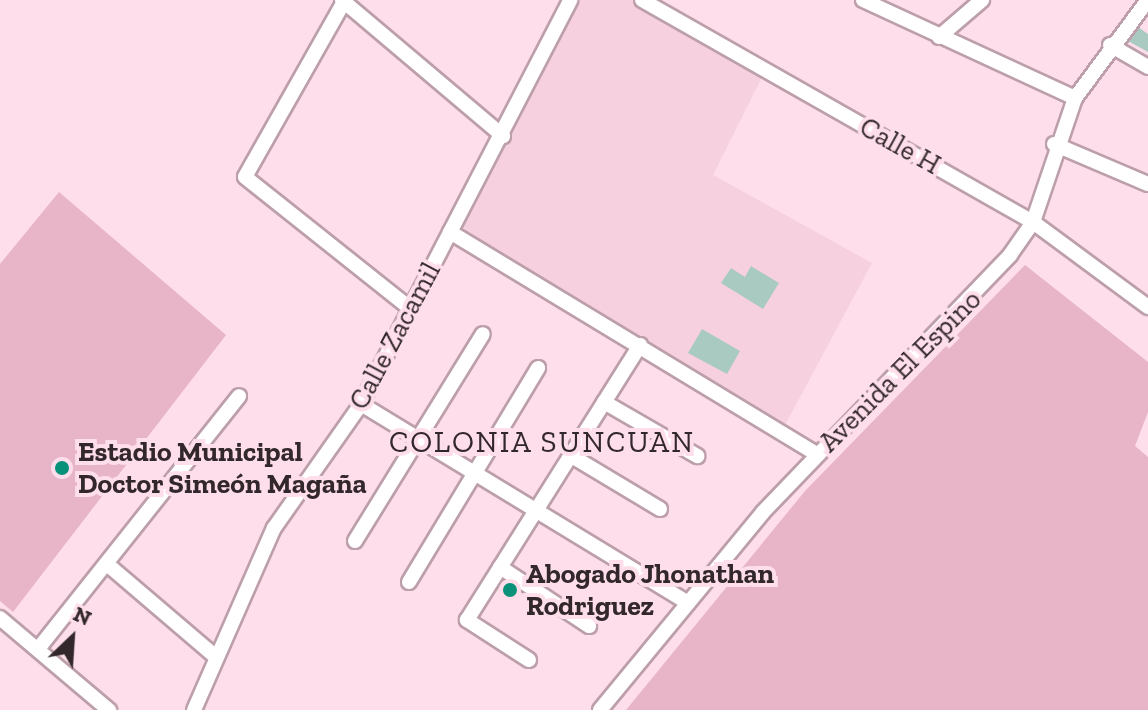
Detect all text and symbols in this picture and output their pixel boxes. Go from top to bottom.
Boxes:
street label: Calle H [854,110,946,182]
street label: Calle Zacamil [342,257,448,415]
street label: Avenida El Espino [812,283,988,459]
district label: COLONIA SUNCUAN [388,424,696,460]
place label: Estadio Municipal Doctor Simeón Magaña [78,435,367,501]
marker: Estadio Municipal Doctor Simeón Magaña [53,459,71,477]
place label: Abogado Jhonathan Rodriguez [526,557,775,623]
marker: Abogado Jhonathan Rodriguez [501,581,519,599]
north arrow [32,598,112,678]
text: N [69,600,96,632]

